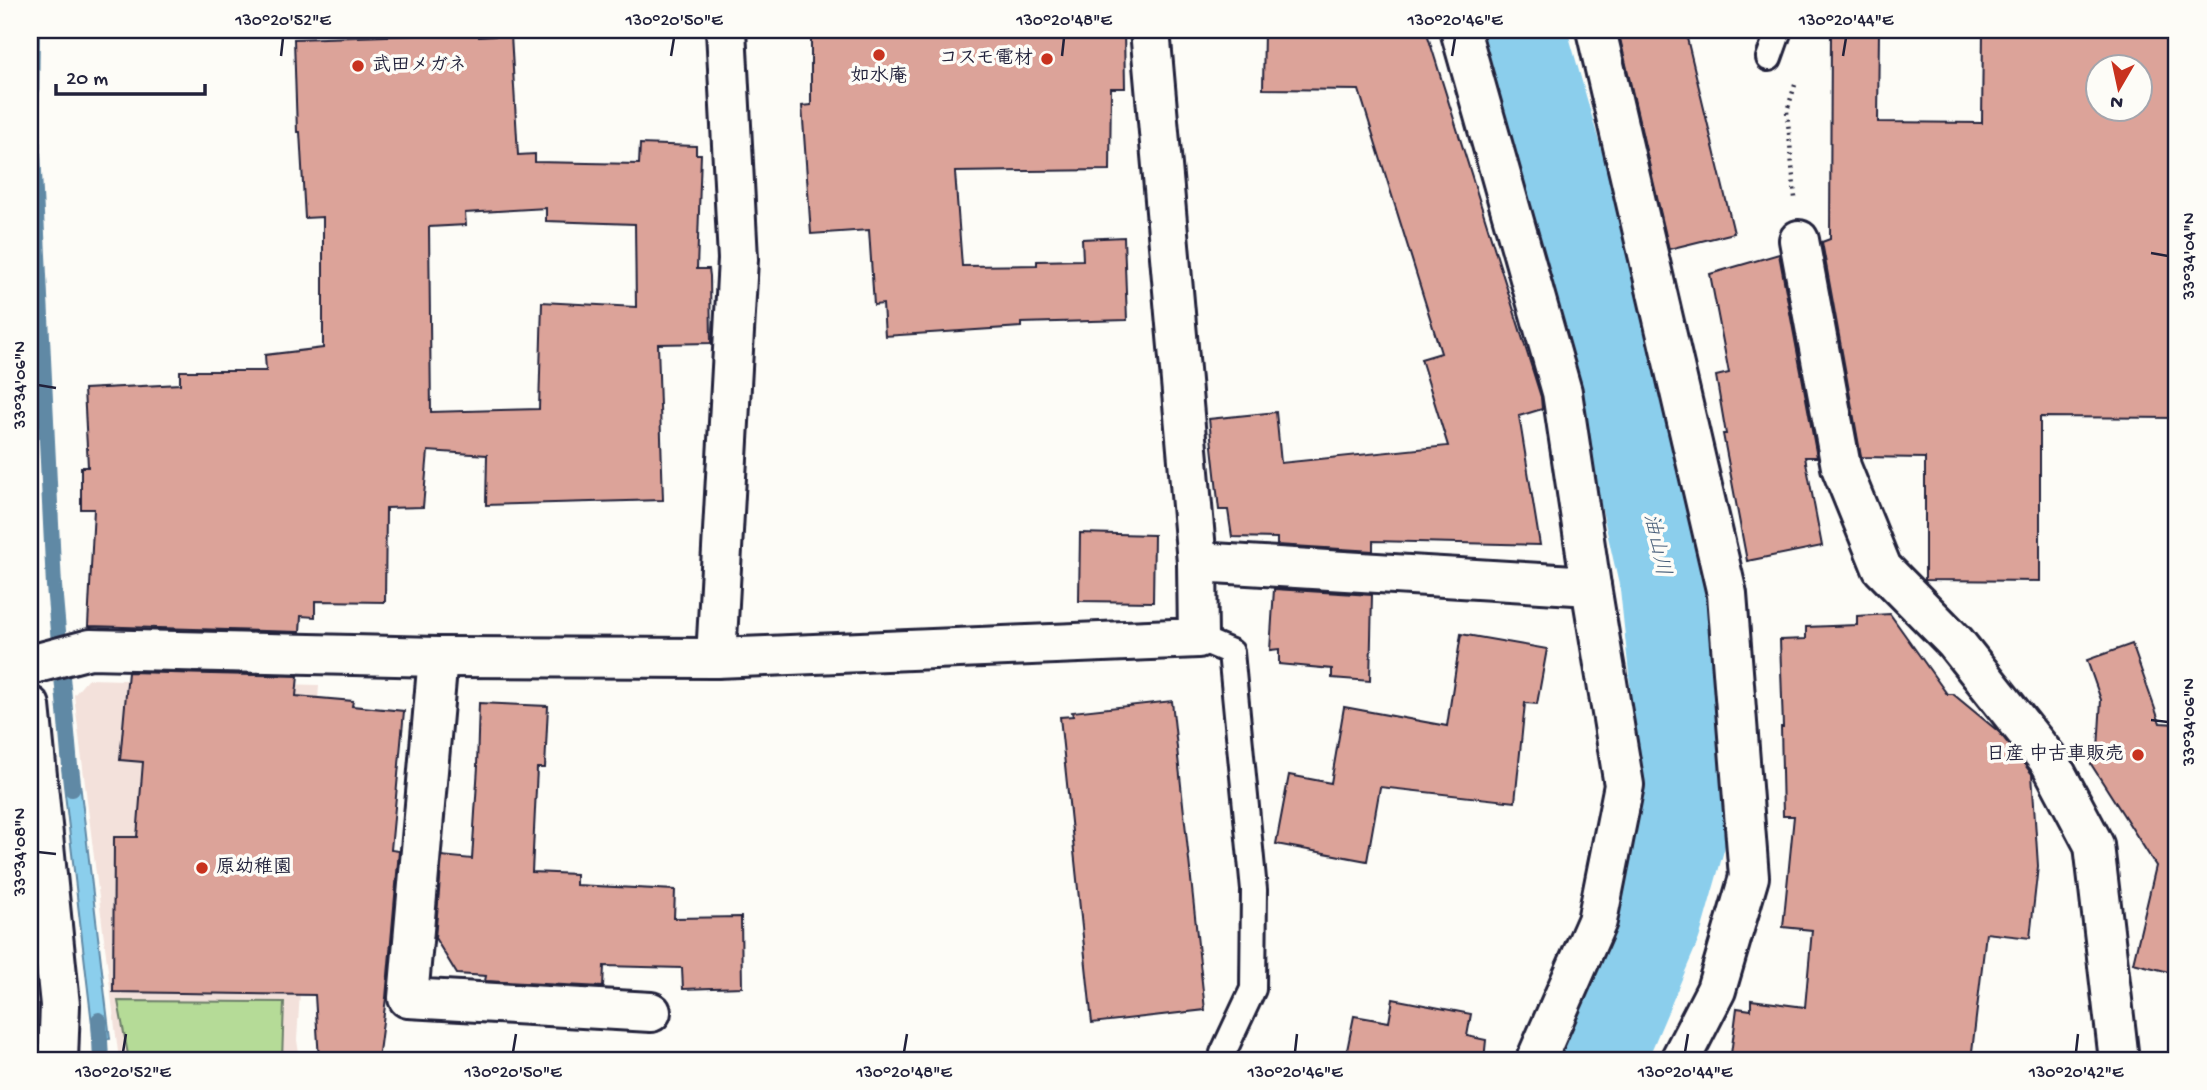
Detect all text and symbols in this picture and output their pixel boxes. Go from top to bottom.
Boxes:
text: 130°20'52"E [234,11,332,32]
text: 130°20'50"E [625,11,723,32]
text: 130°20'48"E [1015,11,1113,32]
text: 130°20'46"E [1407,11,1503,32]
text: 130°20'44"E [1798,11,1894,32]
marker: 如水庵 [871,47,887,63]
place label: コスモ電材 [939,47,1033,71]
marker: コスモ電材 [1039,51,1055,67]
scale bar [56,52,205,96]
north arrow [2084,52,2154,122]
place label: 武田メガネ [372,54,467,78]
marker: 武田メガネ [350,58,366,74]
place label: 如水庵 [850,65,908,89]
text: 20 m [66,68,108,93]
text: N [2109,89,2125,114]
text: 33°34'04"N [2180,212,2201,301]
text: 33°34'06"N [11,341,32,430]
water label: 油山川 [1636,511,1675,578]
text: 33°34'06"N [2180,678,2201,767]
place label: 日産 中古車販売 [1987,743,2124,767]
marker: 日産 中古車販売 [2130,747,2146,763]
text: 33°34'08"N [11,808,32,897]
place label: 原幼稚園 [216,856,292,880]
marker: 原幼稚園 [194,860,210,876]
text: 130°20'52"E [74,1063,172,1084]
text: 130°20'50"E [464,1063,562,1084]
text: 130°20'48"E [855,1063,953,1084]
text: 130°20'46"E [1247,1063,1343,1084]
text: 130°20'44"E [1637,1063,1733,1084]
text: 130°20'42"E [2028,1063,2124,1084]

